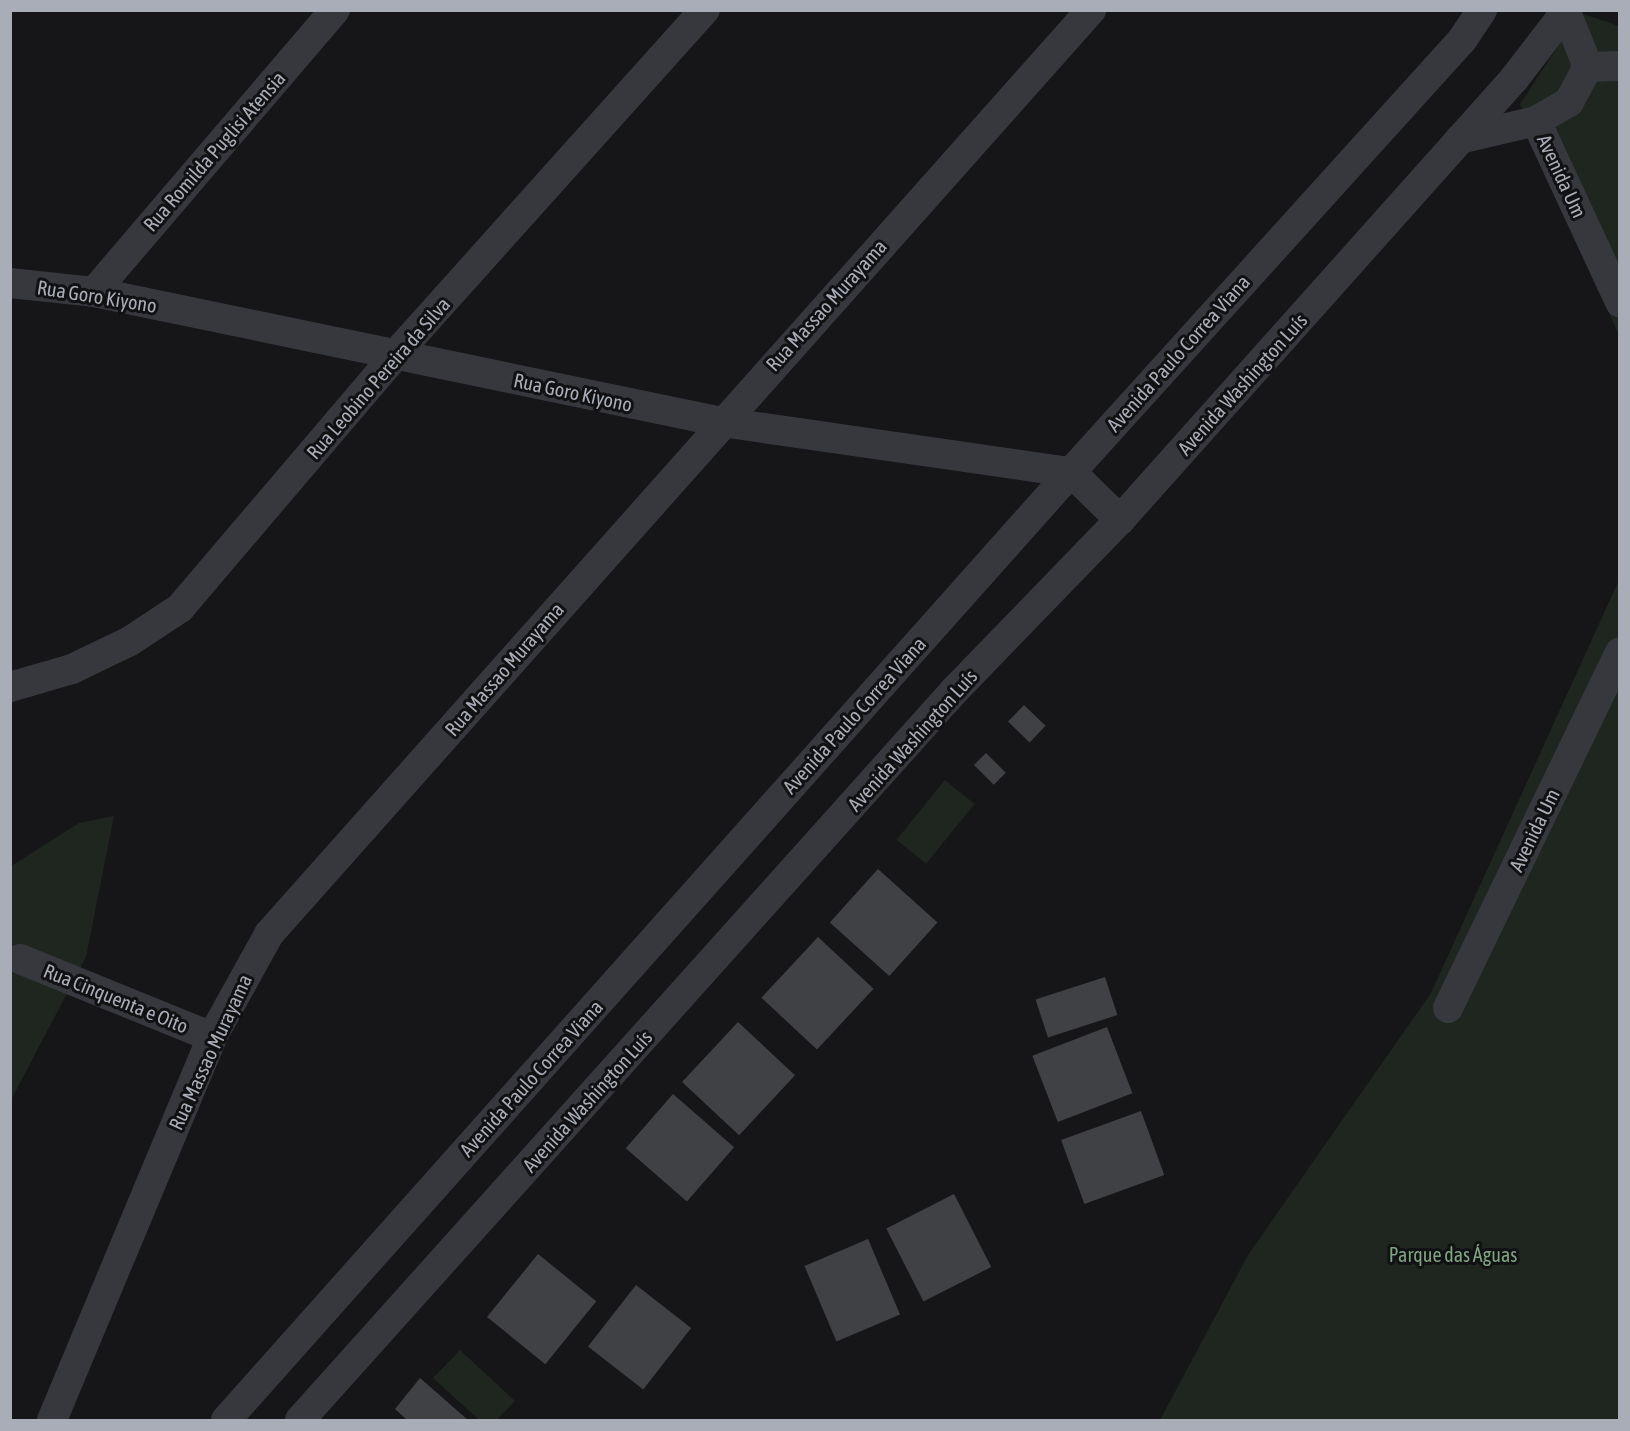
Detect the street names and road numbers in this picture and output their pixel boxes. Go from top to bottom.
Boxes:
street label: Rua Romilda Puglisi Atensia [138,66,290,236]
street label: Avenida Um [1532,131,1592,221]
street label: Rua Massao Murayama [761,234,891,376]
street label: Avenida Paulo Correa Viana [1101,270,1255,436]
street label: Rua Goro Kiyono [36,275,158,317]
street label: Rua Leobino Pereira da Silva [301,292,455,464]
street label: Avenida Washington Luís [1172,308,1312,460]
street label: Rua Goro Kiyono [511,368,635,416]
street label: Rua Massao Murayama [440,597,568,741]
street label: Avenida Paulo Correa Viana [777,632,931,798]
street label: Avenida Washington Luís [842,664,982,816]
street label: Avenida Um [1504,785,1564,875]
street label: Rua Cinquenta e Oito [40,958,192,1038]
street label: Rua Massao Murayama [163,970,257,1134]
street label: Avenida Paulo Correa Viana [454,995,608,1161]
street label: Avenida Washington Luís [517,1025,657,1177]

